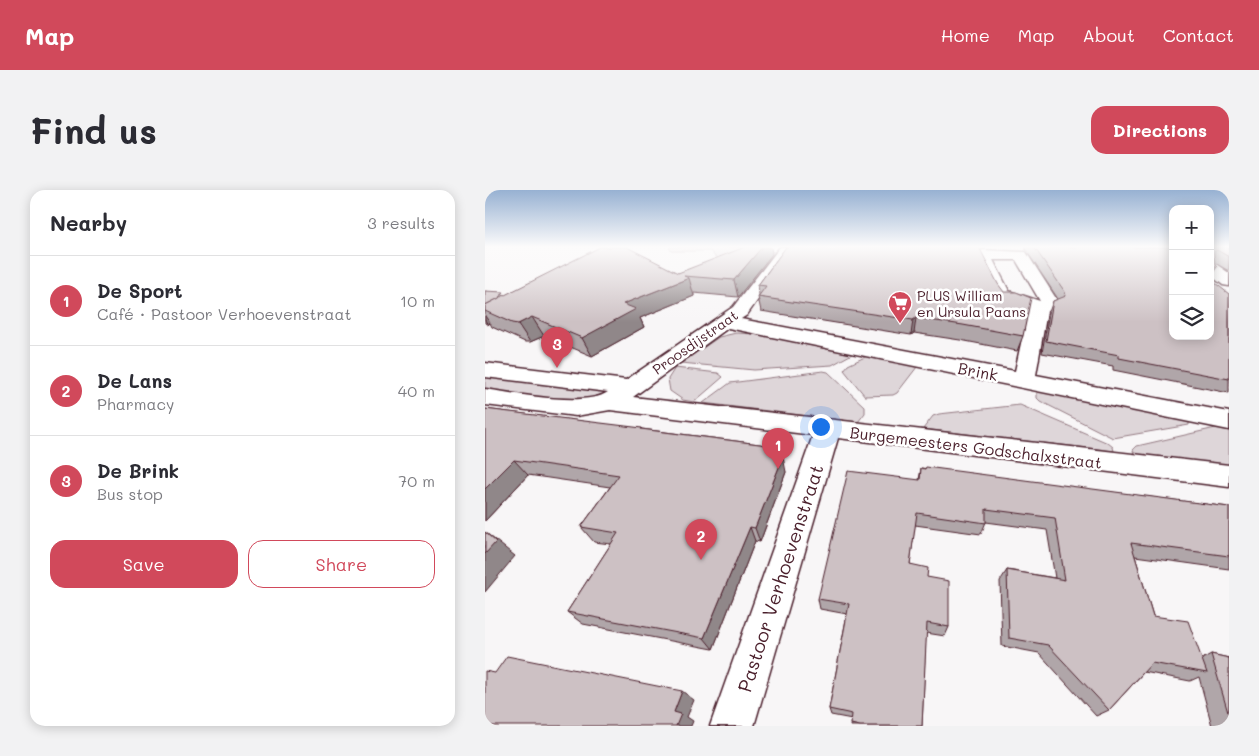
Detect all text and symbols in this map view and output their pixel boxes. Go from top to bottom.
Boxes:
text: Map [25,20,74,51]
text: Home [941,23,990,47]
text: Map [1018,23,1054,47]
text: About [1082,23,1135,47]
text: Contact [1163,23,1234,47]
button: Directions [1091,106,1229,154]
text: Find us [30,107,157,153]
map controls [1169,205,1214,340]
button: + [1169,205,1214,250]
text: Nearby [50,209,127,236]
text: 3 results [367,212,435,233]
button: − [1169,250,1214,295]
text: De Sport [97,278,183,303]
place label: PLUS William en Ursula Paans [917,286,1026,321]
text: 1 [62,290,70,311]
text: 10 m [400,290,435,311]
supermarket icon: PLUS William en Ursula Paans [887,290,913,324]
button: layers [1169,295,1214,340]
text: Café · Pastoor Verhoevenstraat [97,303,351,324]
street label: Proosdijstraat [648,305,742,379]
pin: 3 [541,327,573,368]
street label: Brink [956,357,1000,385]
text: De Lans [97,368,172,393]
text: 2 [62,380,70,401]
text: 40 m [398,380,435,401]
text: Pharmacy [97,393,174,414]
your location [808,414,834,440]
street label: Burgemeesters Godschalxstraat [849,421,1103,473]
pin: 1 [762,428,794,469]
text: De Brink [97,458,179,483]
street label: Pastoor Verhoevenstraat [731,461,829,695]
text: 3 [61,470,71,491]
text: 70 m [398,470,435,491]
text: Bus stop [97,483,163,504]
pin: 2 [685,519,717,560]
button: Save [50,540,238,588]
button: Share [248,540,435,588]

